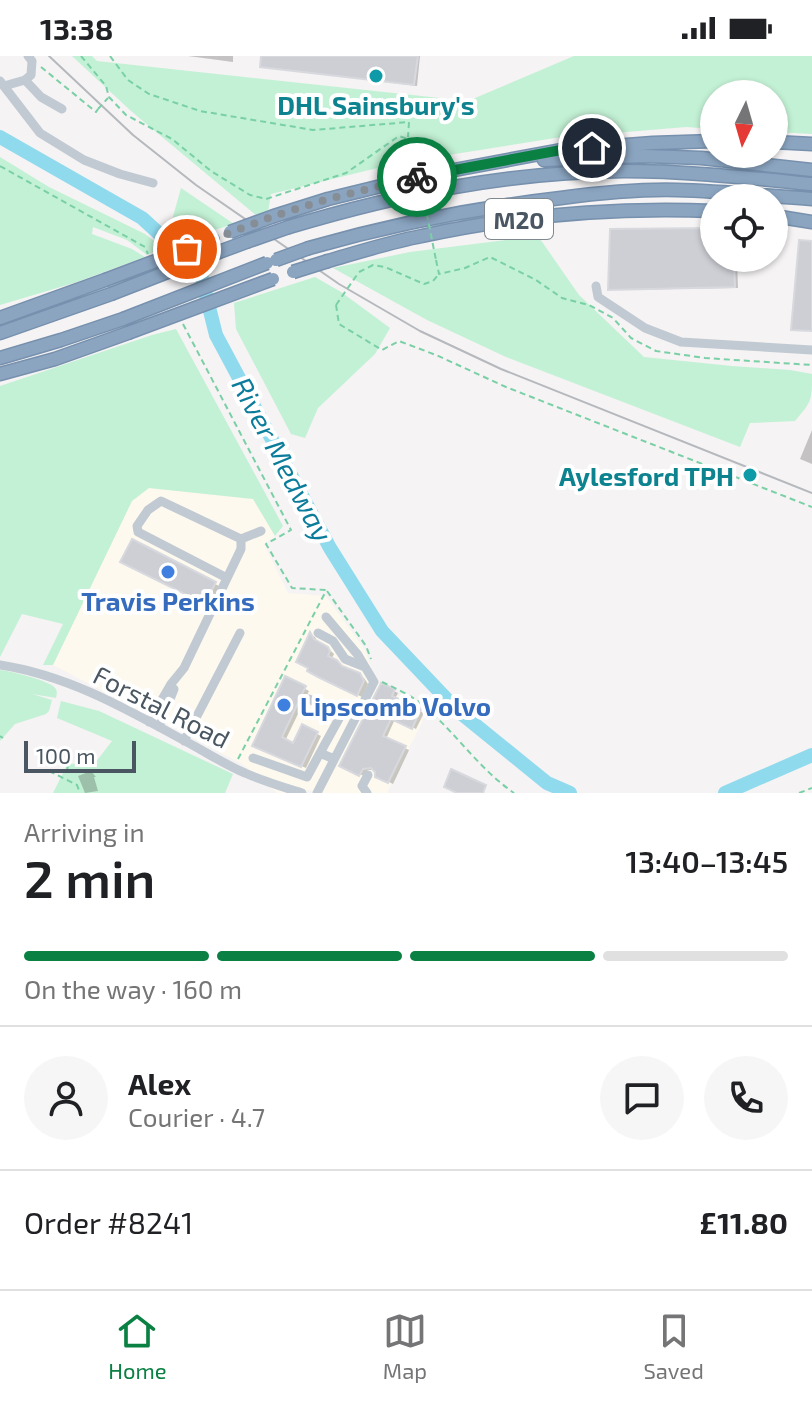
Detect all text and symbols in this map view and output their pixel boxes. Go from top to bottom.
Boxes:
text: 13:38 [40,10,113,46]
marker: DHL Sainsbury's [367,67,385,85]
north arrow [700,80,788,168]
map controls [700,80,788,272]
place label: DHL Sainsbury's [277,89,475,121]
pin [558,114,626,182]
icon: home [570,126,614,170]
courier [377,137,457,217]
icon: bike [395,155,439,199]
button: locate [700,184,788,272]
road number: M20 [485,199,553,239]
pin [153,215,221,283]
icon: bag [165,227,209,271]
water label: River Medway [225,371,341,547]
place label: Aylesford TPH [559,460,734,492]
marker: Aylesford TPH [741,466,759,484]
marker: Travis Perkins [159,563,177,581]
place label: Travis Perkins [81,585,255,616]
street label: Forstal Road [89,658,235,754]
place label: Lipscomb Volvo [300,690,491,721]
marker: Lipscomb Volvo [275,696,293,714]
scale bar [24,737,136,773]
text: 100 m [36,742,95,768]
text: Arriving in [24,816,145,847]
text: 13:40–13:45 [625,843,788,879]
text: 2 min [24,846,155,908]
text: On the way · 160 m [24,973,242,1004]
button: person [24,1056,108,1140]
button: chat [600,1056,684,1140]
button: phone [704,1056,788,1140]
text: Alex [128,1065,191,1101]
text: Courier · 4.7 [128,1101,265,1132]
text: Order #8241 [24,1204,193,1240]
text: £11.80 [700,1204,788,1240]
tab: Home [108,1309,166,1383]
tab: Map [383,1309,427,1383]
tab: Saved [643,1309,704,1383]

